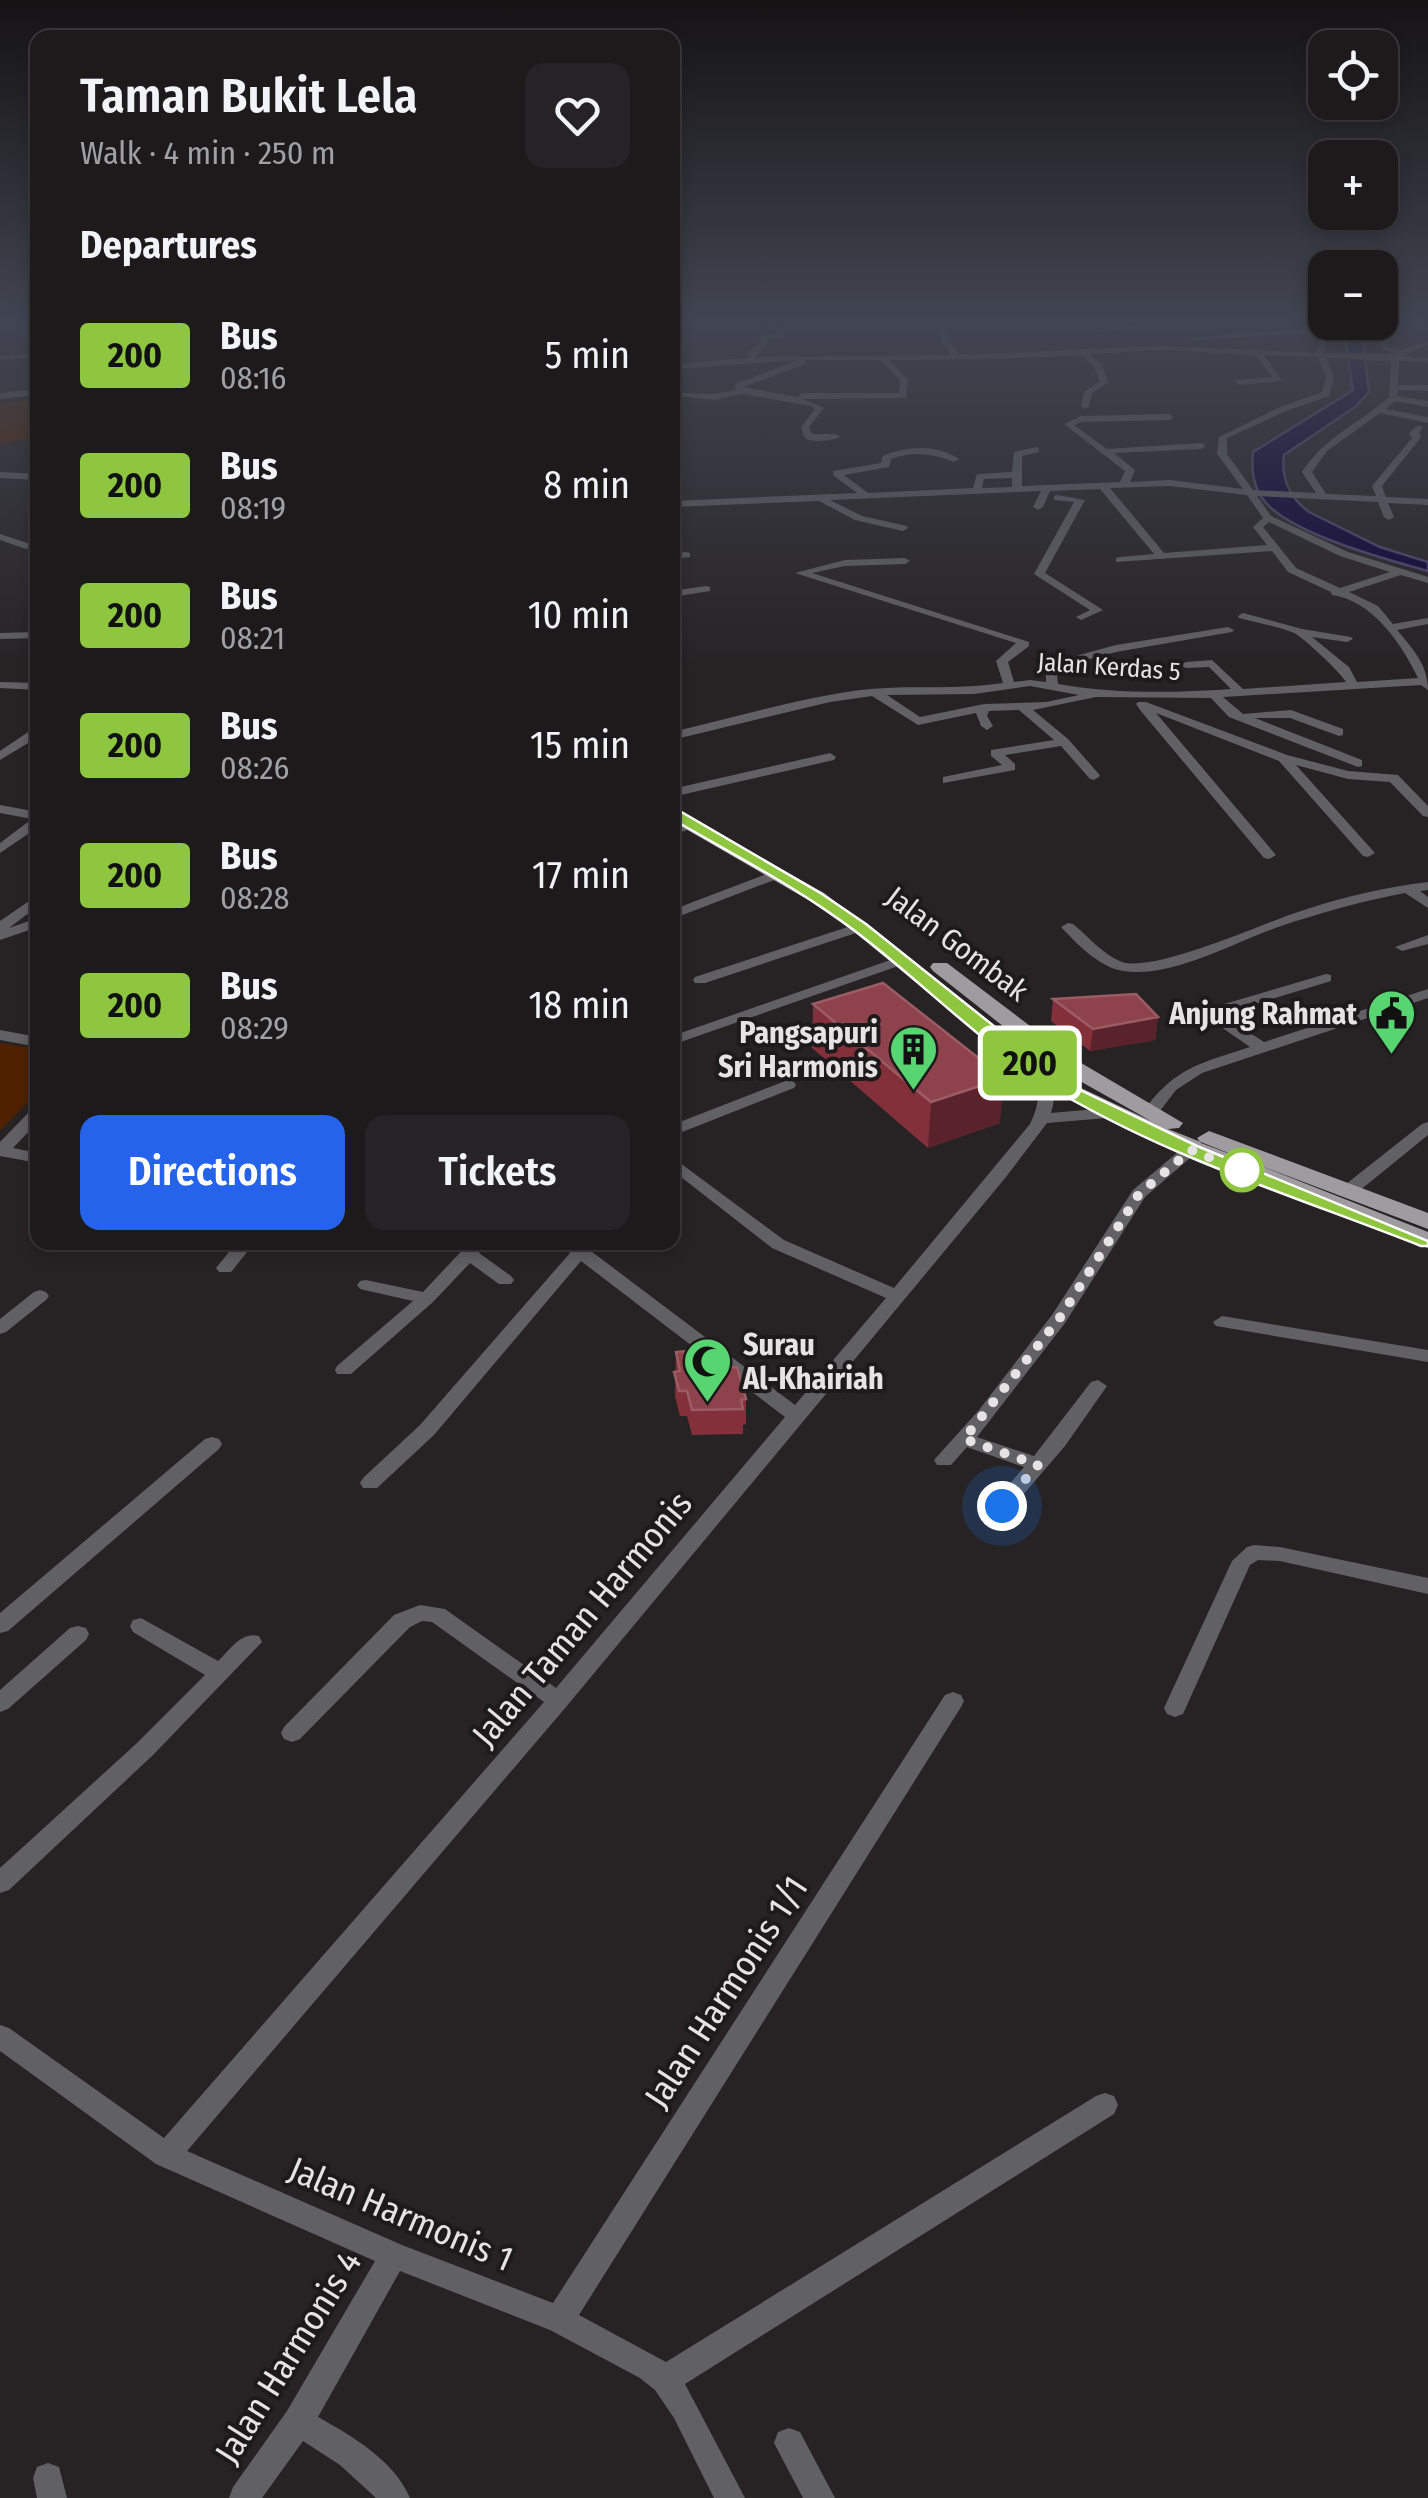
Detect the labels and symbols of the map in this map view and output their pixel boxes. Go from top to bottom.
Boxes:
street label: Jalan Kerdas 5 [1036,647,1182,687]
street label: Jalan Gombak [879,879,1035,1009]
public building icon: Anjung Rahmat [1366,988,1418,1056]
place label: Anjung Rahmat [1168,996,1357,1032]
place label: Pangsapuri Sri Harmonis [718,1015,878,1085]
building icon: Pangsapuri Sri Harmonis [887,1024,939,1092]
line badge: 200 [972,1030,1088,1096]
unlabelled marker [1221,1149,1263,1191]
place label: Surau Al-Khairiah [742,1327,884,1397]
mosque icon: Surau Al-Khairiah [682,1336,734,1404]
your location [977,1481,1027,1531]
street label: Jalan Taman Harmonis [463,1483,701,1755]
street label: Jalan Harmonis 1/1 [636,1869,816,2115]
street label: Jalan Harmonis 1 [283,2148,519,2280]
street label: Jalan Harmonis 4 [206,2243,370,2471]

